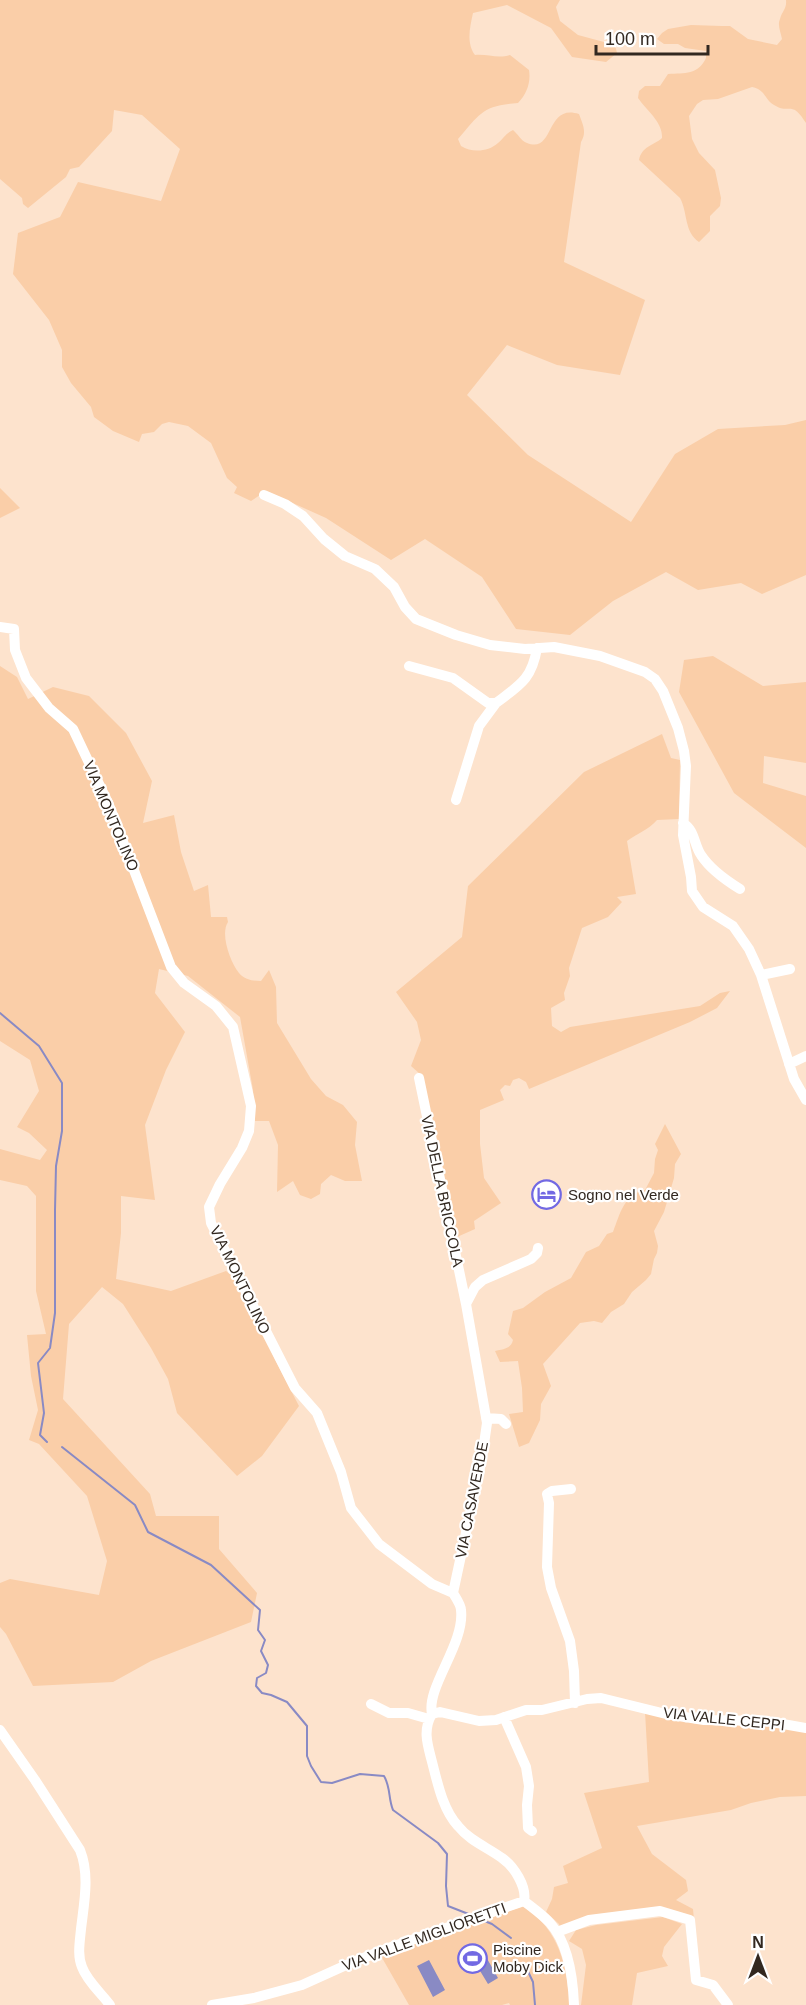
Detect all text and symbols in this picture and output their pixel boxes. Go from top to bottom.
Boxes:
scale bar [596,18,708,56]
text: 100 m [605,29,655,49]
street label: VIA MONTOLINO [81,758,142,873]
street label: VIA DELLA BRICCOLA [418,1113,467,1269]
hotel icon: Sogno nel Verde [531,1179,563,1211]
place label: Sogno nel Verde [568,1186,679,1203]
street label: VIA MONTOLINO [207,1223,274,1337]
street label: VIA CASAVERDE [452,1440,491,1560]
street label: VIA VALLE CEPPI [662,1704,786,1733]
street label: VIA VALLE MIGLIORETTI [340,1899,508,1974]
north arrow [728,1927,788,1987]
text: N [752,1934,764,1951]
place label: Piscine Moby Dick [493,1941,564,1975]
sports icon: Piscine Moby Dick [456,1943,488,1975]

